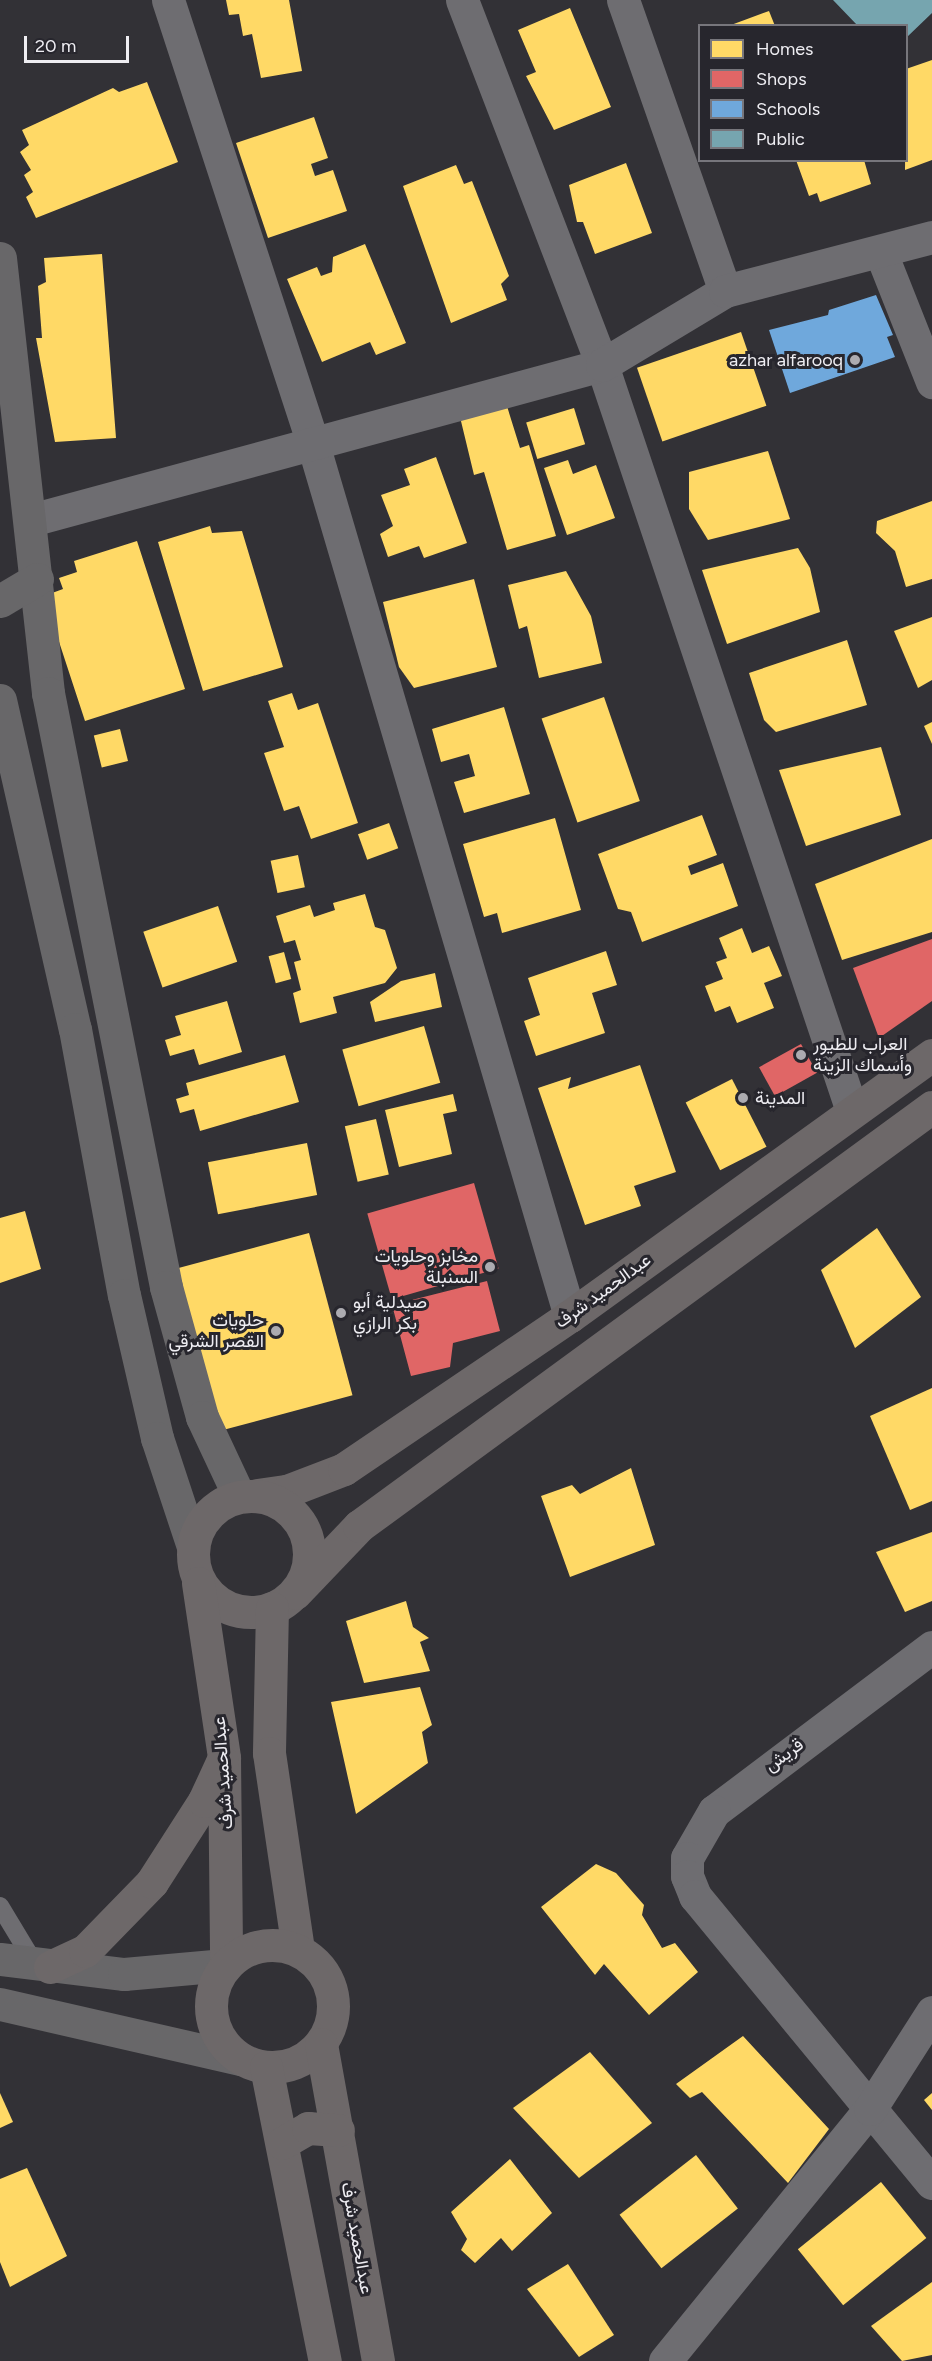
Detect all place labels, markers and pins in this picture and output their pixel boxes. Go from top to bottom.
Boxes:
place label: azhar alfarooq [729,349,843,371]
marker: azhar alfarooq [848,353,862,367]
place label: العراب للطيور وأسماك الزينة [813,1034,912,1076]
marker: العراب للطيور وأسماك الزينة [794,1048,808,1062]
place label: المدينة [755,1087,805,1109]
marker: المدينة [736,1091,750,1105]
place label: مخابز وحلويات السنبلة [375,1246,478,1288]
marker: مخابز وحلويات السنبلة [483,1260,497,1274]
place label: صيدلية أبو بكر الرازي [353,1292,427,1334]
marker: صيدلية أبو بكر الرازي [334,1306,348,1320]
place label: حلويات القصر الشرقي [169,1310,264,1352]
marker: حلويات القصر الشرقي [269,1324,283,1338]

